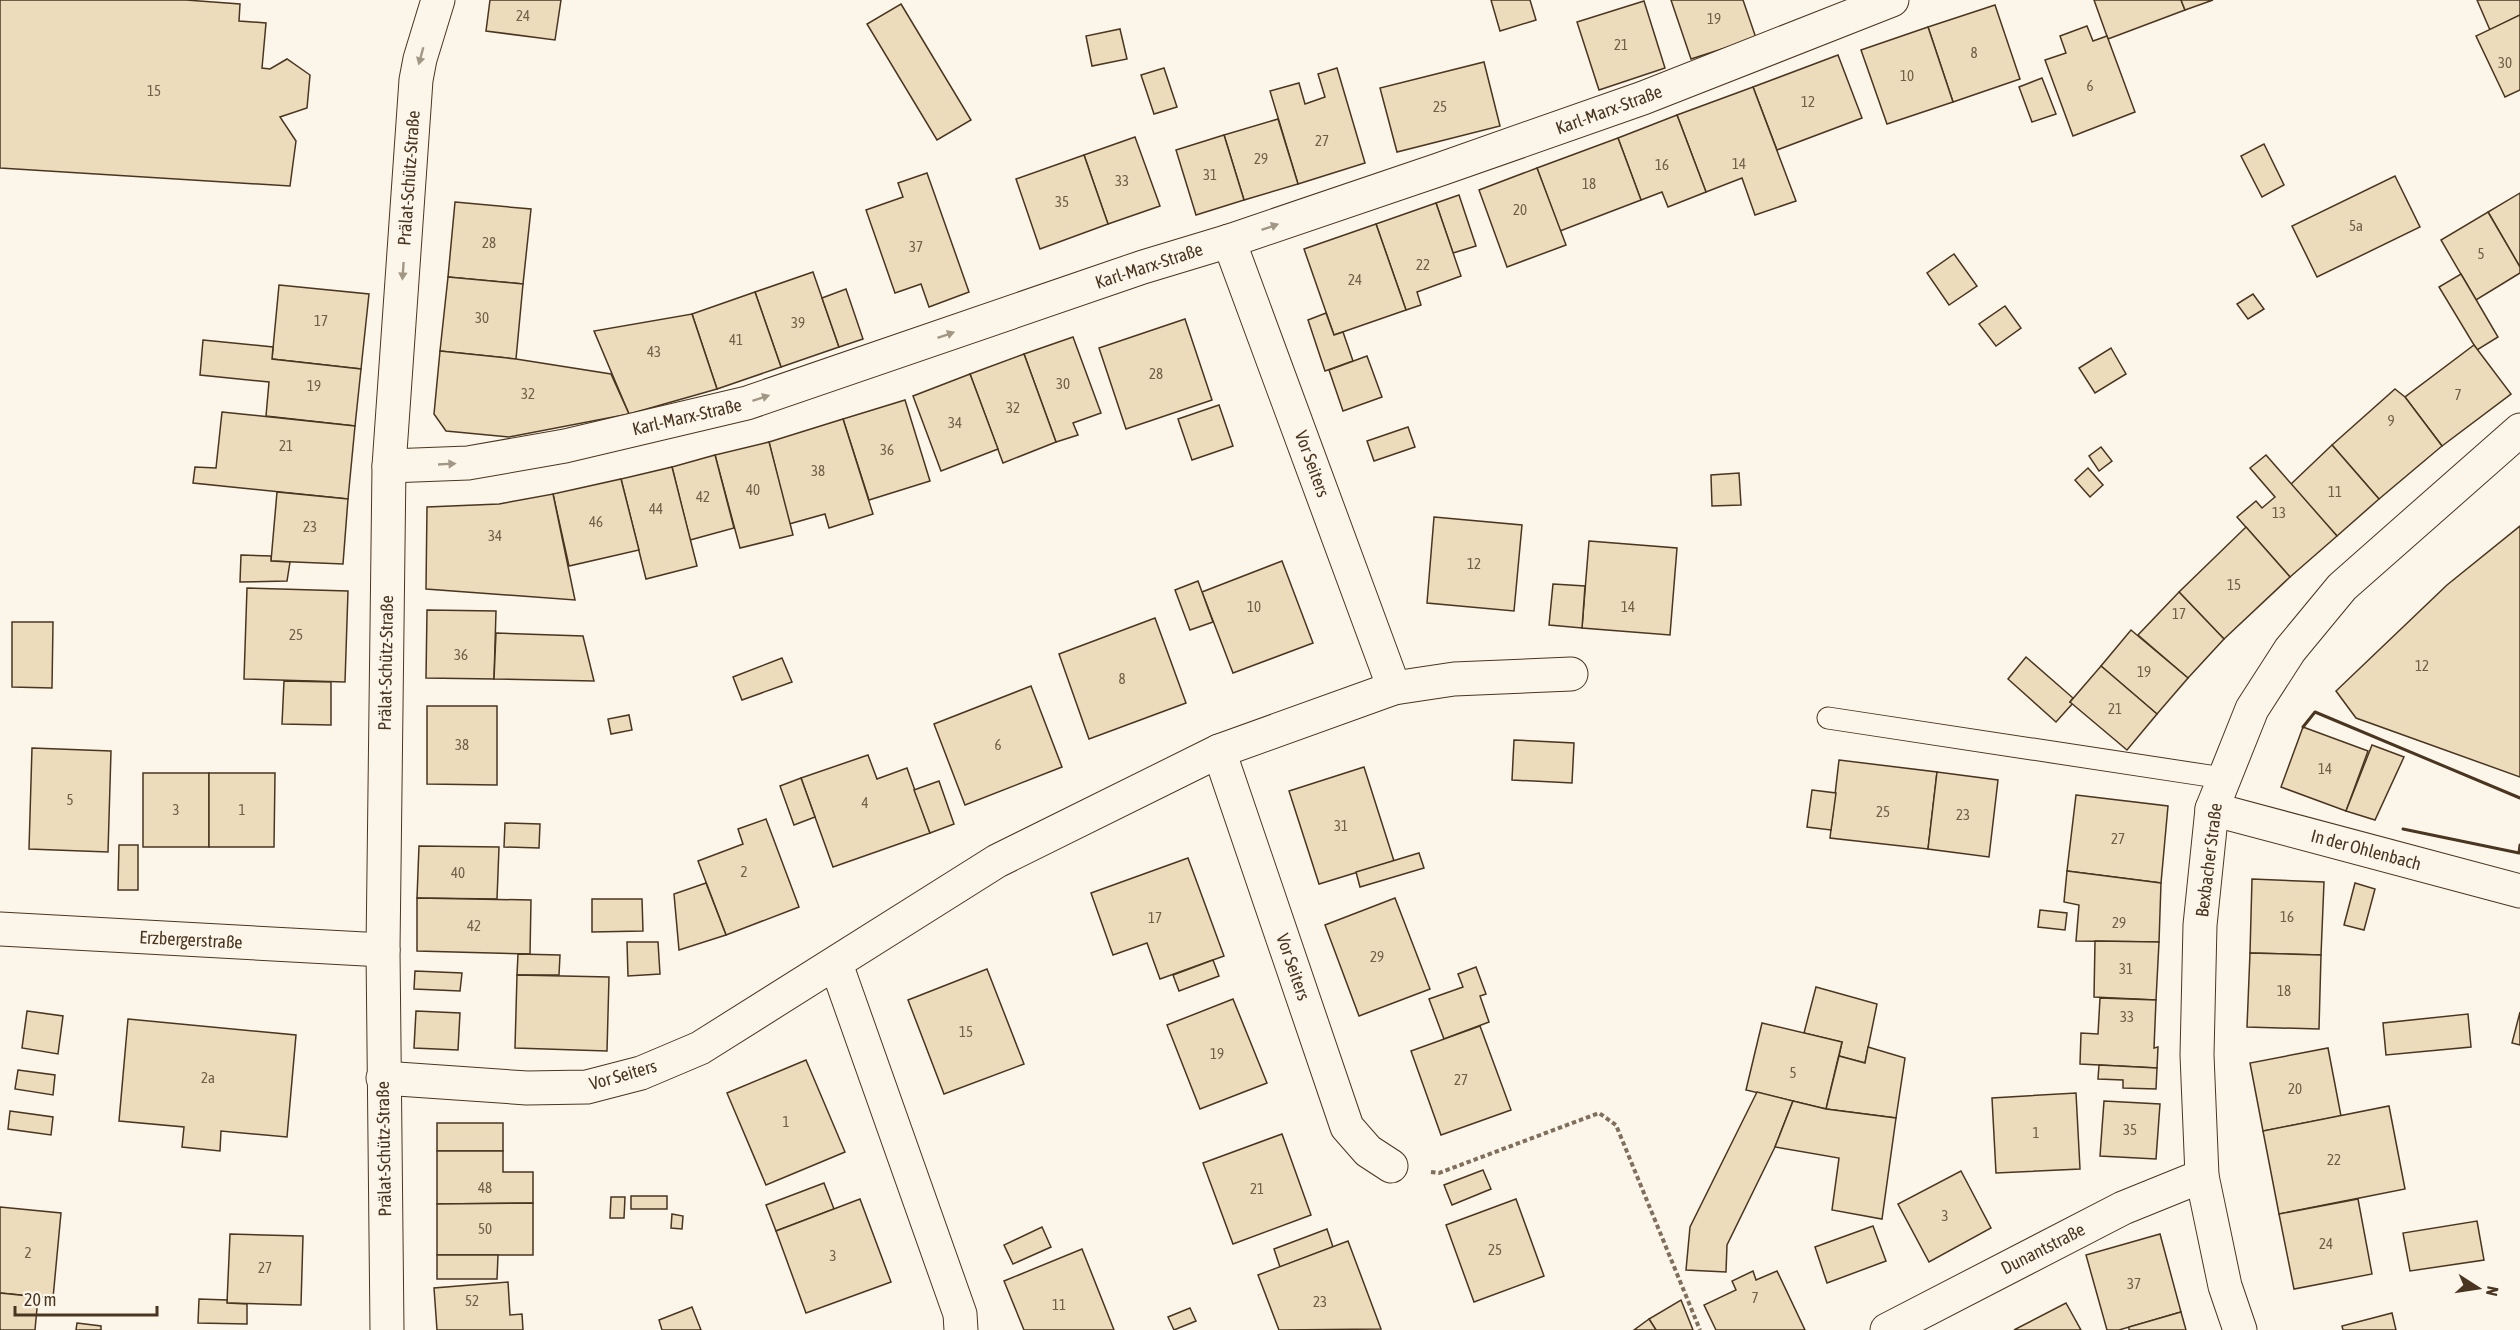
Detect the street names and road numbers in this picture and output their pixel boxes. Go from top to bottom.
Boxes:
street label: Karl-Marx-Straße [1553,81,1665,138]
street label: Prälat-Schütz-Straße [393,110,424,246]
street label: Karl-Marx-Straße [1093,238,1205,293]
street label: Karl-Marx-Straße [630,394,744,439]
street label: Vor Seiters [1291,428,1334,500]
street label: Prälat-Schütz-Straße [374,595,397,731]
street label: Bexbacher Straße [2191,802,2226,918]
street label: In der Ohlenbach [2309,825,2424,874]
street label: Erzbergerstraße [139,926,243,953]
street label: Vor Seiters [1272,931,1315,1003]
street label: Vor Seiters [587,1055,659,1094]
street label: Prälat-Schütz-Straße [372,1081,395,1217]
street label: Dunantstraße [1997,1218,2088,1279]

